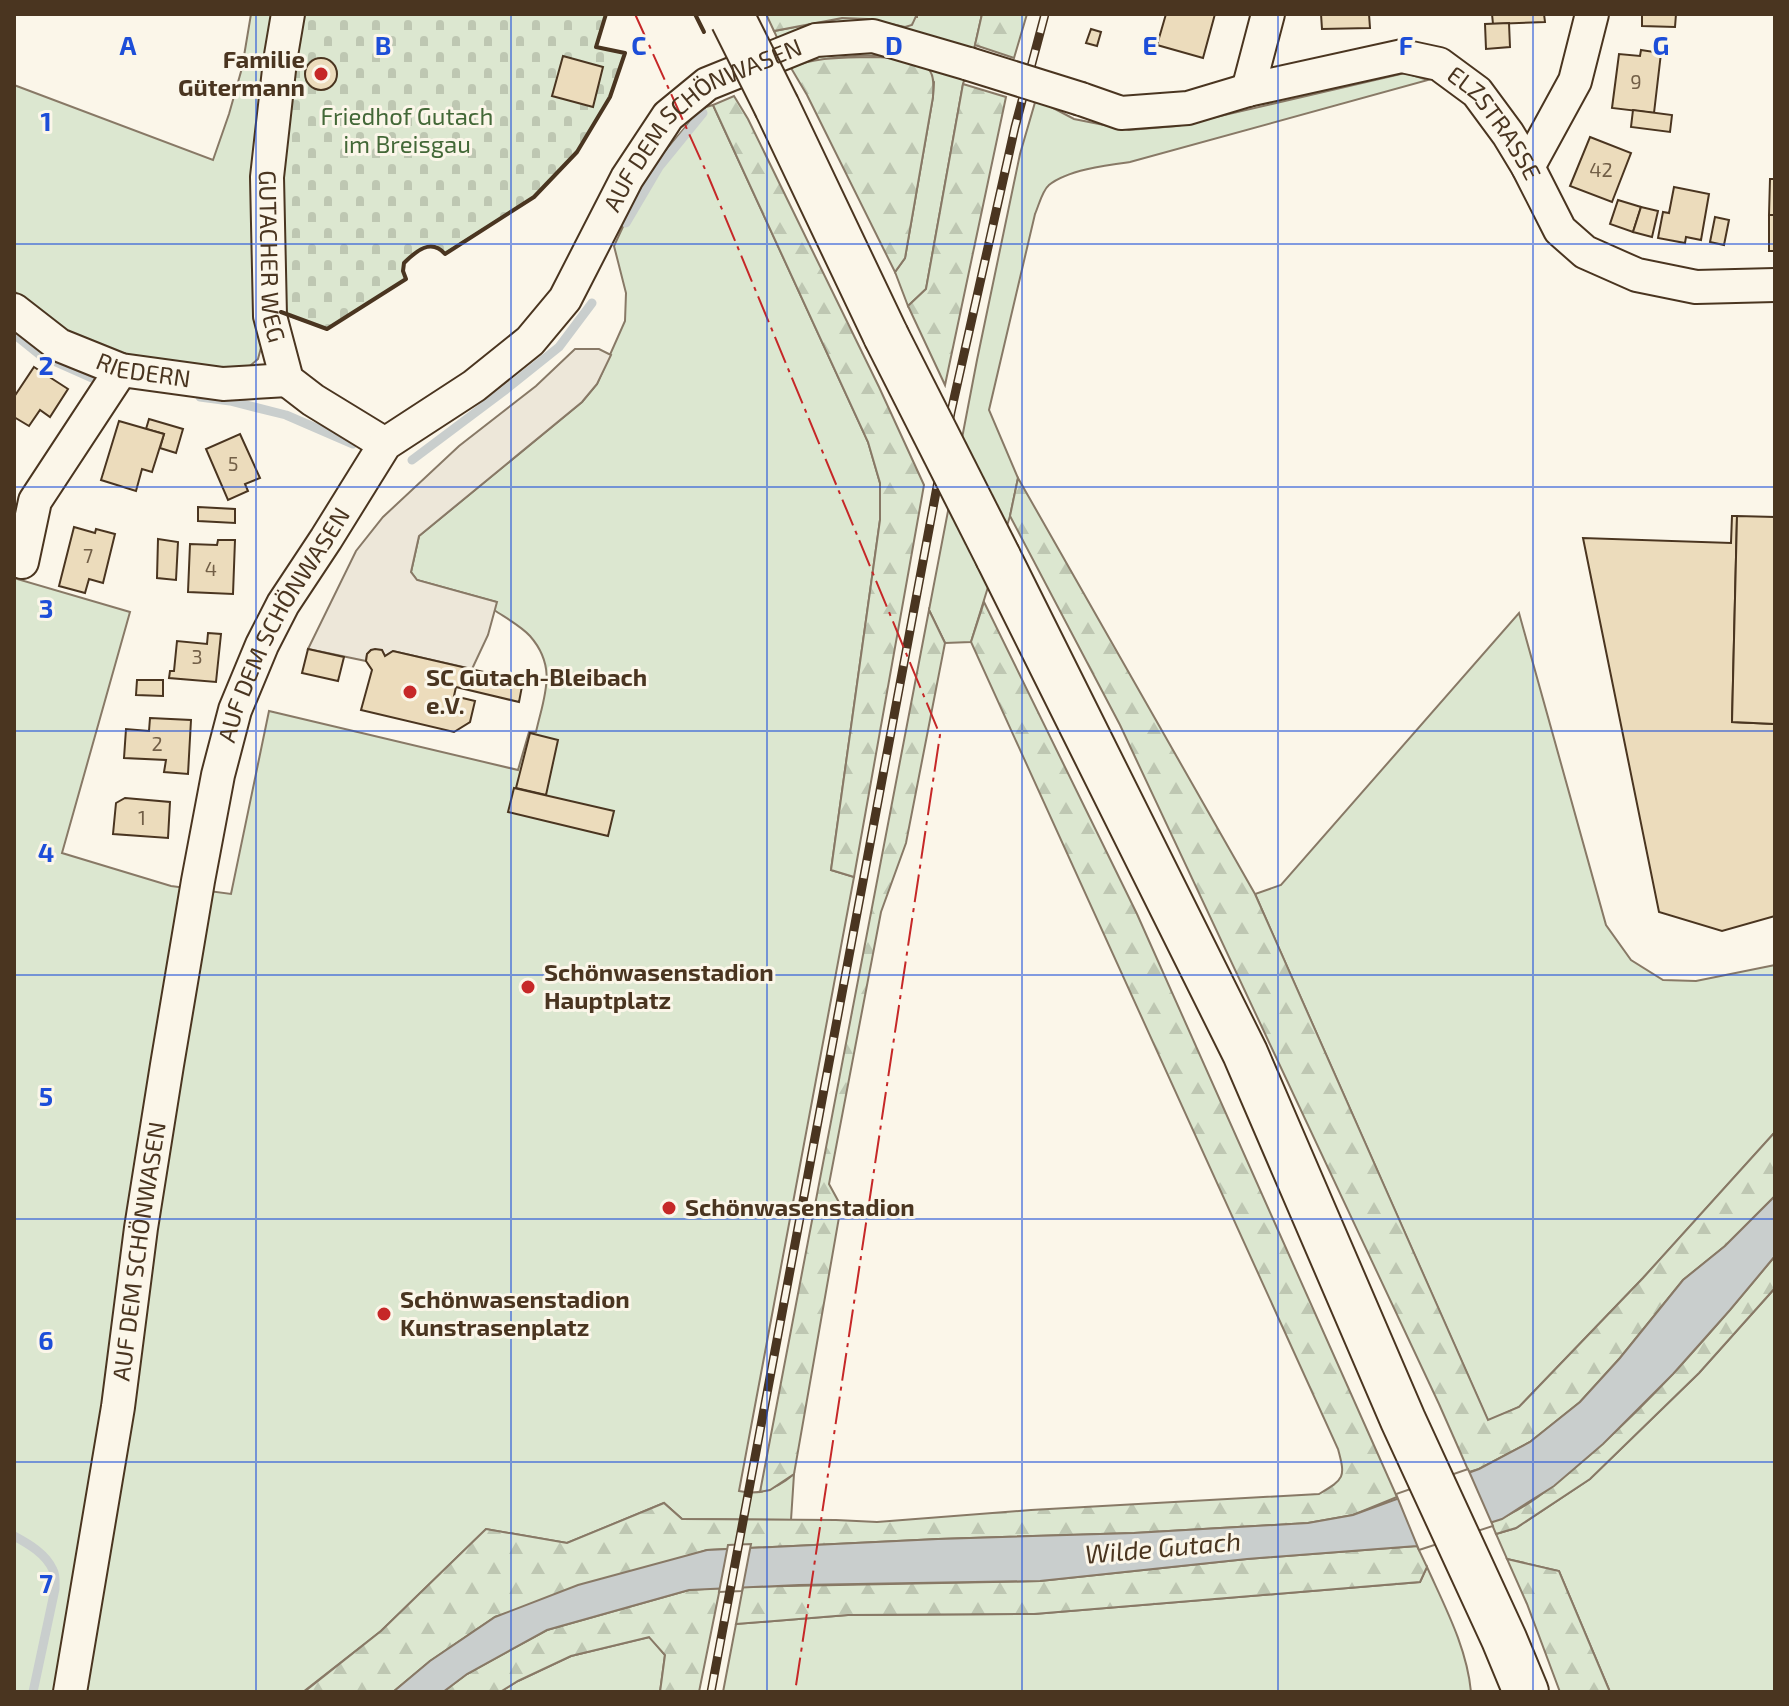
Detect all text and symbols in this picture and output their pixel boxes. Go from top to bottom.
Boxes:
text: A [120,29,137,60]
text: B [375,29,391,60]
text: D [885,29,903,60]
text: E [1142,29,1158,60]
text: F [1399,29,1413,60]
text: G [1653,29,1669,60]
street label: AUF DEM SCHÖNWASEN [600,34,816,228]
place label: Familie Gütermann [178,44,305,101]
street label: ELZSTRASSE [1442,59,1548,184]
marker: Familie Gütermann [312,65,330,83]
house number: 9 [1630,69,1642,93]
park label: Friedhof Gutach im Breisgau [320,101,494,158]
text: 1 [40,105,52,136]
house number: 42 [1589,157,1613,181]
street label: GUTACHER WEG [254,170,292,345]
street label: RIEDERN [92,346,193,392]
text: 2 [38,349,54,380]
house number: 5 [228,451,238,475]
street label: AUF DEM SCHÖNWASEN [211,501,355,745]
house number: 7 [83,543,93,567]
house number: 4 [205,556,217,580]
text: 3 [39,592,53,623]
house number: 3 [191,644,203,668]
place label: SC Gutach-Bleibach e.V. [426,662,647,719]
marker: SC Gutach-Bleibach e.V. [401,683,419,701]
house number: 2 [151,731,163,755]
house number: 1 [138,805,146,829]
text: 4 [38,836,54,867]
place label: Schönwasenstadion Hauptplatz [544,957,774,1014]
marker: Schönwasenstadion Hauptplatz [519,978,537,996]
text: 5 [39,1080,53,1111]
street label: AUF DEM SCHÖNWASEN [105,1119,171,1383]
place label: Schönwasenstadion [685,1192,915,1221]
marker: Schönwasenstadion [660,1199,678,1217]
place label: Schönwasenstadion Kunstrasenplatz [400,1284,630,1341]
marker: Schönwasenstadion Kunstrasenplatz [375,1305,393,1323]
text: 6 [38,1324,54,1355]
water label: Wilde Gutach [1084,1524,1242,1569]
text: 7 [39,1567,53,1598]

